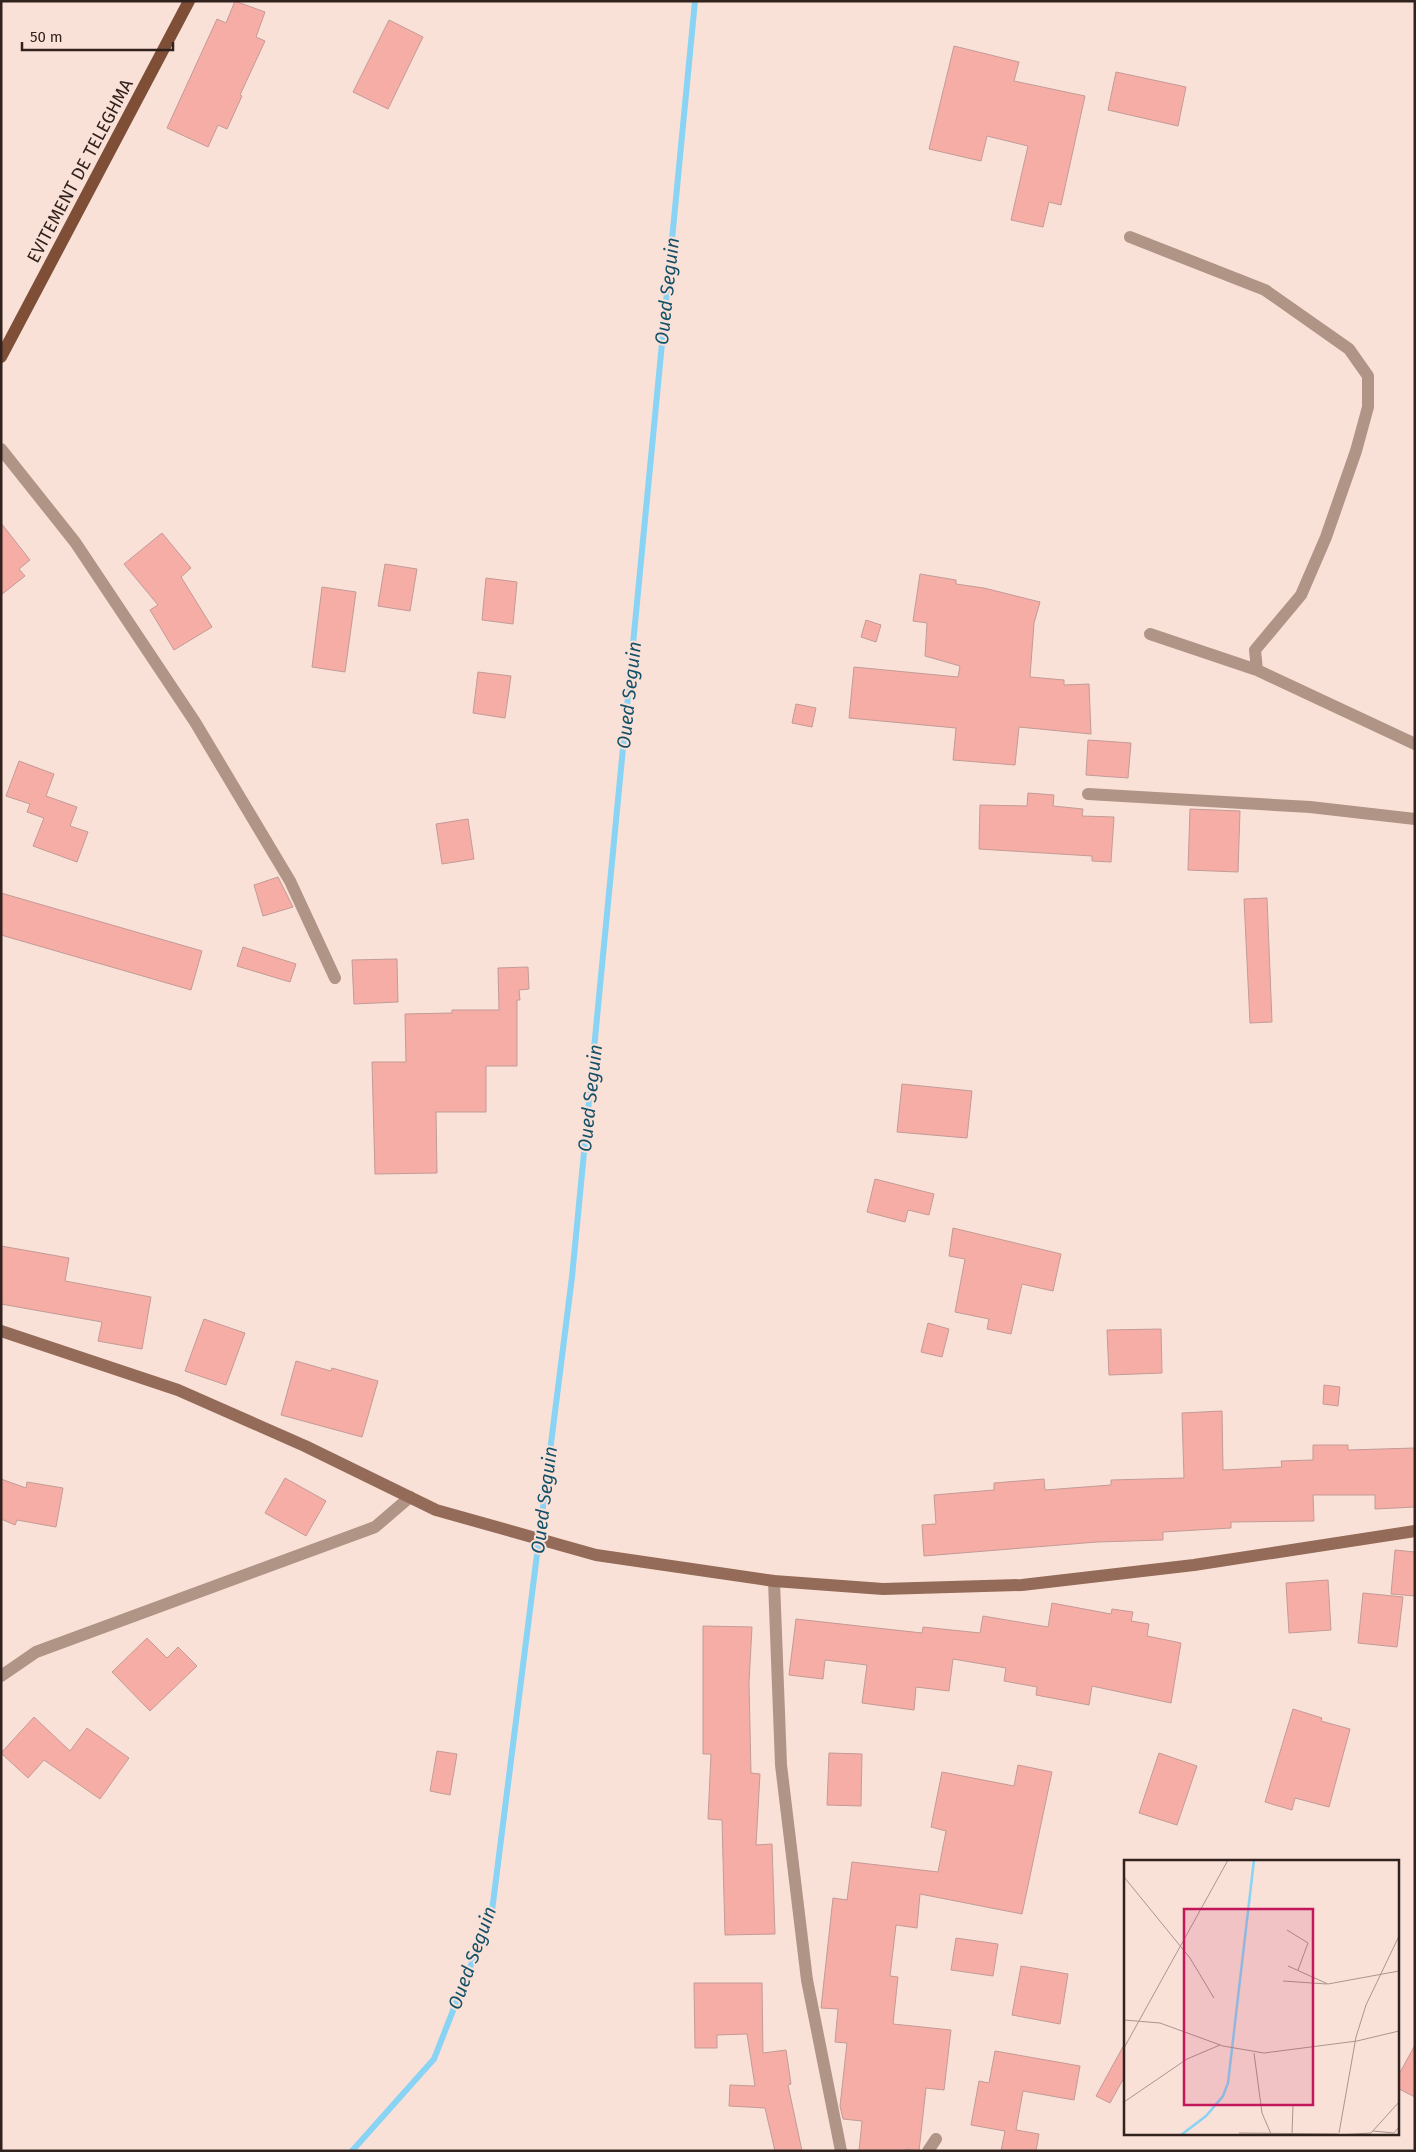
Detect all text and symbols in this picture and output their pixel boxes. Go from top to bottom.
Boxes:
scale bar [22,20,174,52]
text: 50 m [30,28,63,46]
street label: EVITEMENT DE TELEGHMA [22,75,138,267]
water label: Oued Seguin [650,236,684,346]
water label: Oued Seguin [612,640,646,750]
water label: Oued Seguin [573,1043,607,1153]
water label: Oued Seguin [526,1445,562,1555]
inset map [1124,1860,1398,2134]
water label: Oued Seguin [443,1903,501,2013]

